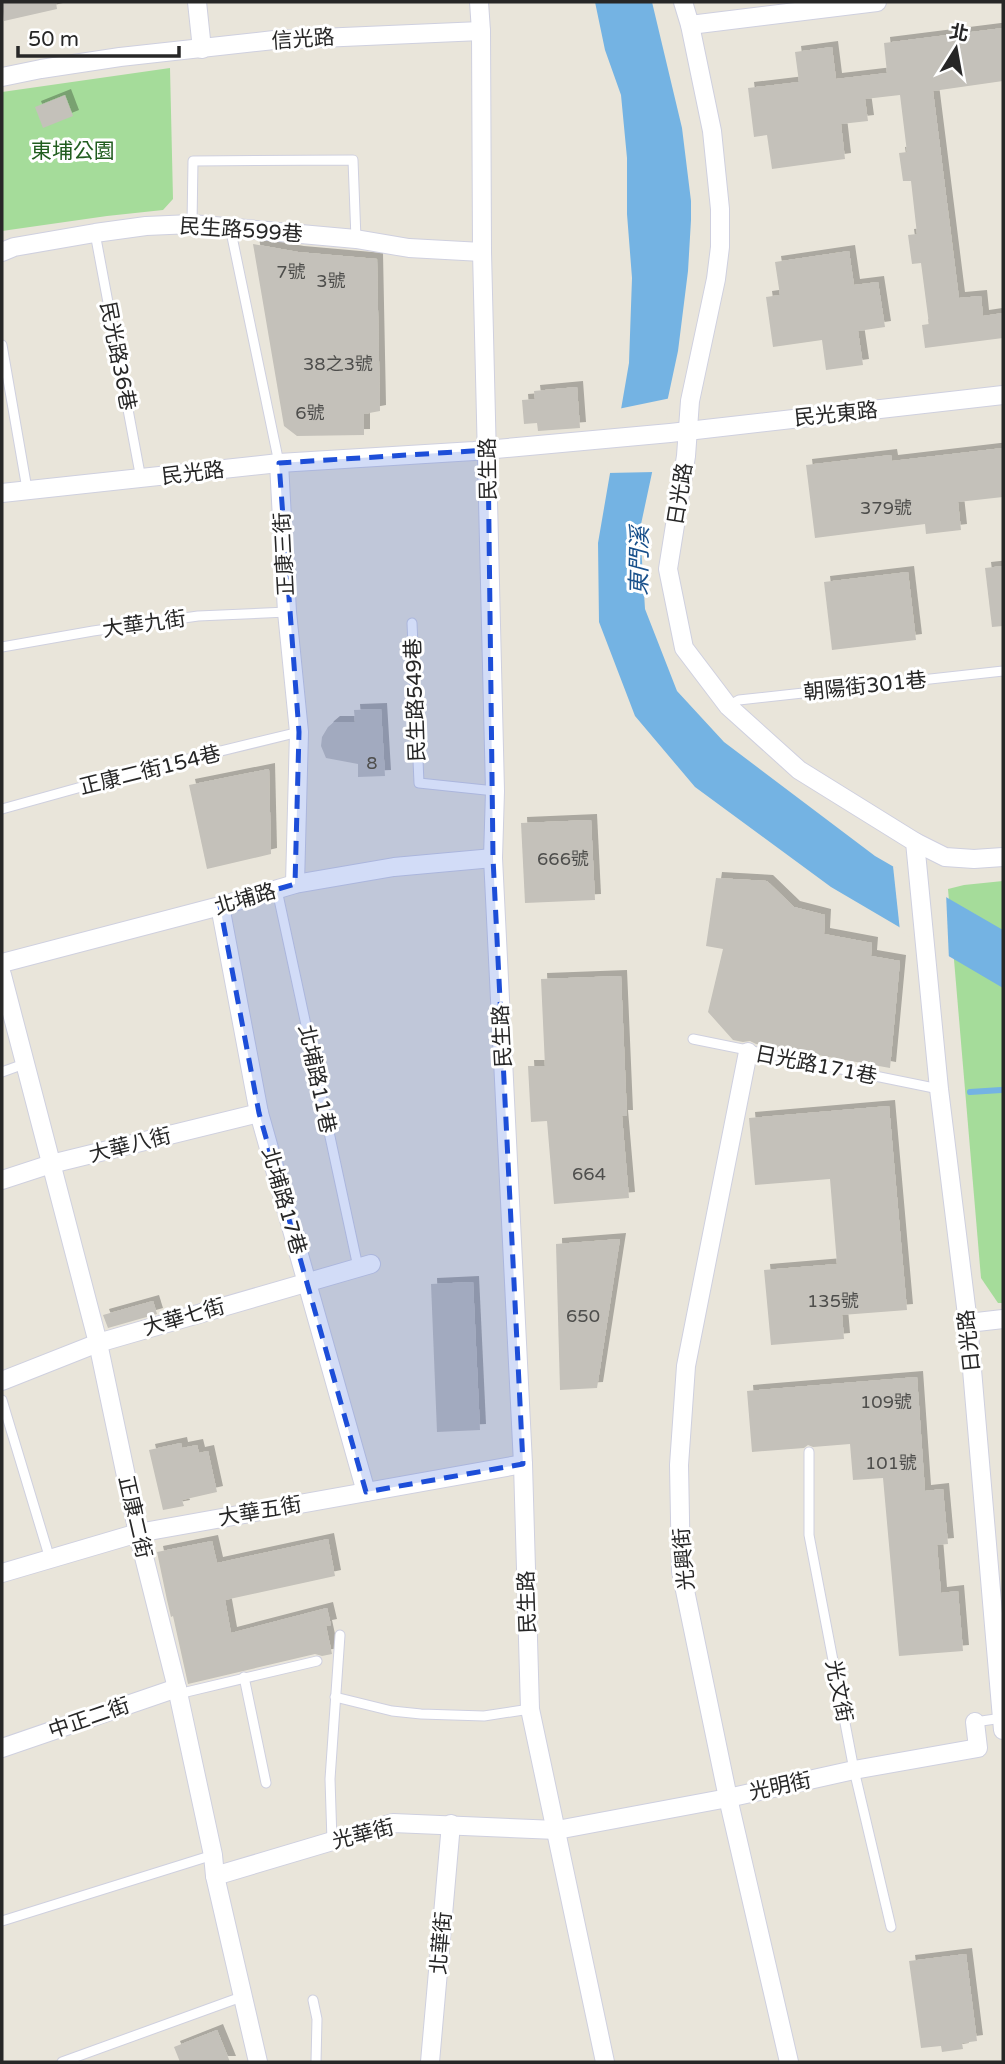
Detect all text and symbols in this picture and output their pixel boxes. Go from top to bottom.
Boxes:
scale bar [18,14,178,58]
north arrow [921,14,991,84]
text: 北 [948,21,970,46]
street label: 信光路 [271,25,335,54]
text: 50 m [28,27,79,52]
park label: 東埔公園 [31,139,115,164]
street label: 民生路599巷 [178,214,303,247]
house number: 7號 [276,261,306,283]
house number: 3號 [316,270,346,292]
street label: 民光路36巷 [95,300,140,413]
house number: 38之3號 [303,353,373,375]
street label: 民光東路 [793,398,879,431]
house number: 6號 [295,402,325,424]
street label: 民生路 [475,437,502,501]
street label: 民光路 [160,457,226,490]
street label: 日光路 [663,461,698,527]
house number: 379號 [860,497,912,519]
street label: 正康三街 [270,511,299,597]
water label: 東門溪 [625,523,655,596]
street label: 大華九街 [101,606,187,643]
street label: 民生路549巷 [401,638,430,762]
street label: 朝陽街301巷 [802,668,928,705]
street label: 正康二街154巷 [77,741,223,800]
house number: 8 [366,752,378,774]
house number: 666號 [537,848,589,870]
street label: 北埔路 [211,879,279,920]
street label: 民生路 [488,1004,517,1068]
street label: 北埔路11巷 [293,1023,340,1136]
street label: 日光路171巷 [753,1041,879,1090]
street label: 大華八街 [86,1123,174,1168]
street label: 北埔路17巷 [256,1145,311,1258]
house number: 664 [572,1163,606,1185]
house number: 135號 [807,1290,859,1312]
street label: 大華七街 [140,1294,228,1341]
house number: 650 [566,1305,600,1327]
street label: 日光路 [954,1308,985,1374]
house number: 109號 [860,1391,912,1413]
house number: 101號 [865,1452,917,1474]
street label: 正康二街 [113,1473,156,1561]
street label: 大華五街 [217,1492,304,1531]
street label: 光興街 [669,1526,700,1591]
street label: 民生路 [514,1570,541,1634]
street label: 光文街 [820,1658,857,1724]
street label: 中正二街 [45,1693,133,1744]
street label: 光明街 [747,1768,814,1805]
street label: 光華街 [330,1815,397,1854]
street label: 北華街 [426,1911,457,1976]

